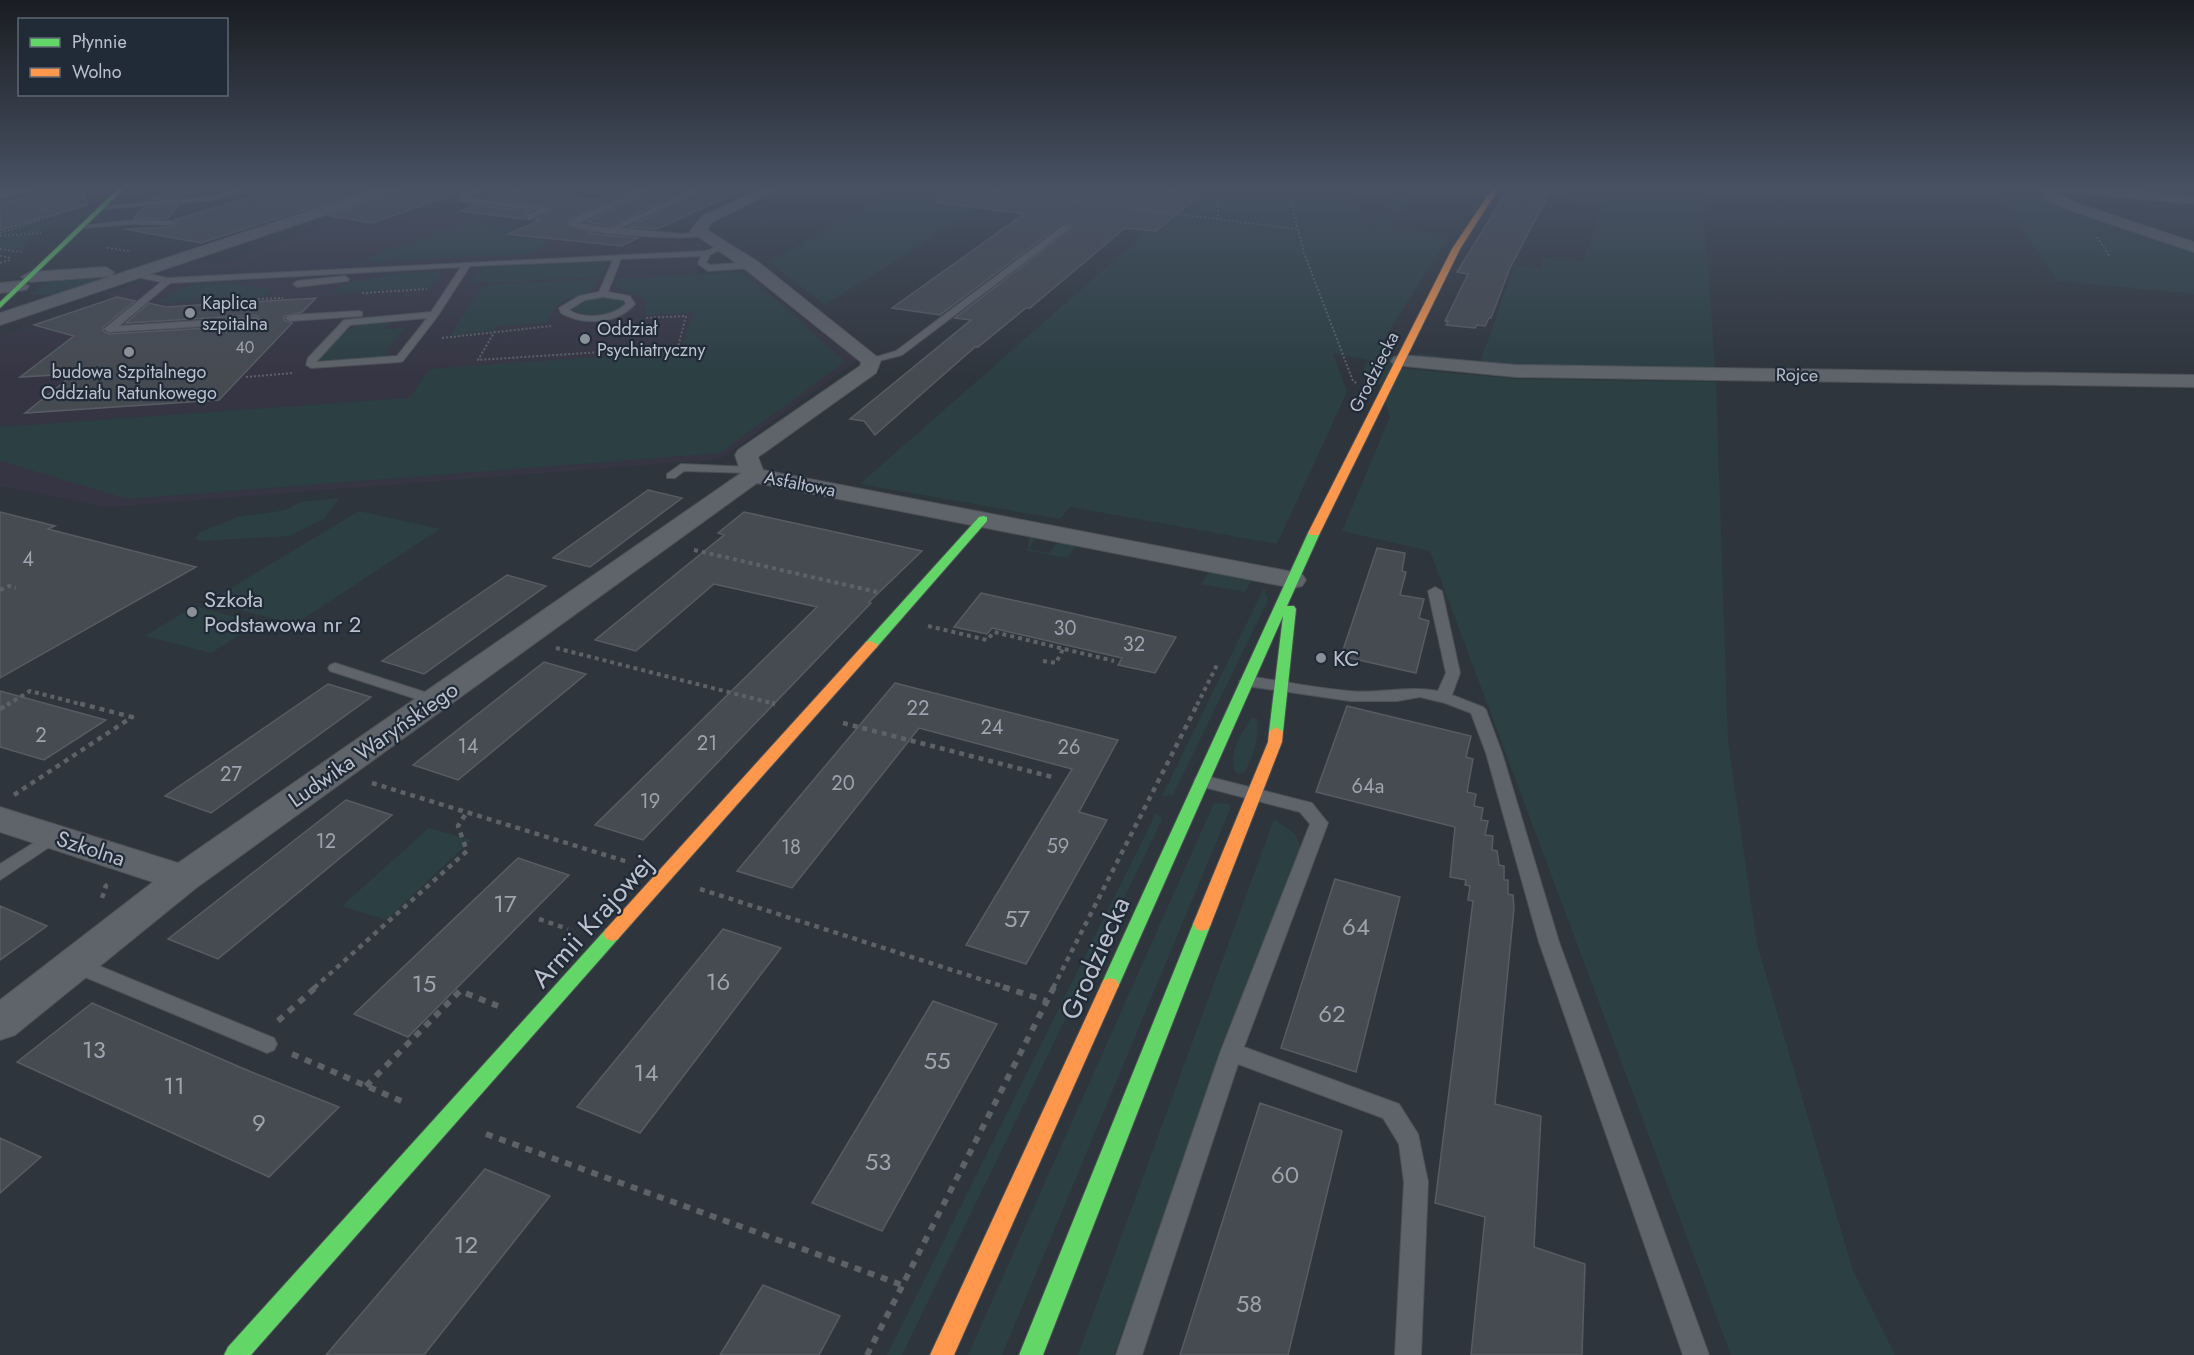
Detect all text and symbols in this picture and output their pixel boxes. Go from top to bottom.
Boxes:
legend [18,18,228,96]
text: Płynnie [72,29,127,55]
text: Wolno [72,59,122,85]
place label: Kaplica szpitalna [202,290,268,337]
marker: Kaplica szpitalna [183,306,197,320]
place label: Oddział Psychiatryczny [597,316,705,363]
street label: Grodziecka [1343,327,1405,417]
marker: Oddział Psychiatryczny [578,332,592,346]
house number: 40 [236,336,254,359]
marker: budowa Szpitalnego Oddziału Ratunkowego [122,345,136,359]
place label: budowa Szpitalnego Oddziału Ratunkowego [41,359,217,406]
street label: Rojce [1776,362,1818,388]
street label: Asfaltowa [762,464,838,504]
house number: 4 [22,545,34,574]
place label: Szkoła Podstawowa nr 2 [204,583,361,640]
marker: Szkoła Podstawowa nr 2 [185,605,199,619]
house number: 30 [1054,614,1076,643]
house number: 32 [1123,630,1145,659]
place label: KC [1333,642,1359,674]
marker: KC [1314,651,1328,665]
street label: Ludwika Waryńskiego [282,673,464,815]
house number: 22 [907,694,929,723]
house number: 24 [980,713,1004,742]
house number: 2 [35,721,47,750]
house number: 21 [697,729,717,758]
house number: 14 [458,732,479,761]
house number: 26 [1058,733,1080,762]
house number: 27 [220,760,242,789]
house number: 20 [831,769,855,798]
house number: 64a [1352,772,1384,801]
house number: 19 [640,787,660,816]
street label: Szkolna [52,822,130,874]
house number: 12 [316,827,336,856]
house number: 59 [1047,832,1069,861]
house number: 18 [781,833,801,862]
street label: Armii Krajowej [521,846,663,996]
house number: 17 [493,886,517,921]
street label: Grodziecka [1051,890,1139,1026]
house number: 57 [1004,901,1030,936]
house number: 64 [1342,909,1370,944]
house number: 16 [706,964,730,999]
house number: 15 [412,966,436,1001]
house number: 62 [1318,996,1346,1031]
house number: 13 [82,1032,106,1067]
house number: 55 [923,1043,951,1078]
house number: 14 [634,1055,658,1090]
house number: 11 [163,1068,185,1103]
house number: 9 [252,1105,266,1140]
house number: 53 [865,1144,891,1179]
house number: 60 [1271,1157,1299,1192]
house number: 12 [454,1227,478,1262]
house number: 58 [1236,1286,1262,1321]

